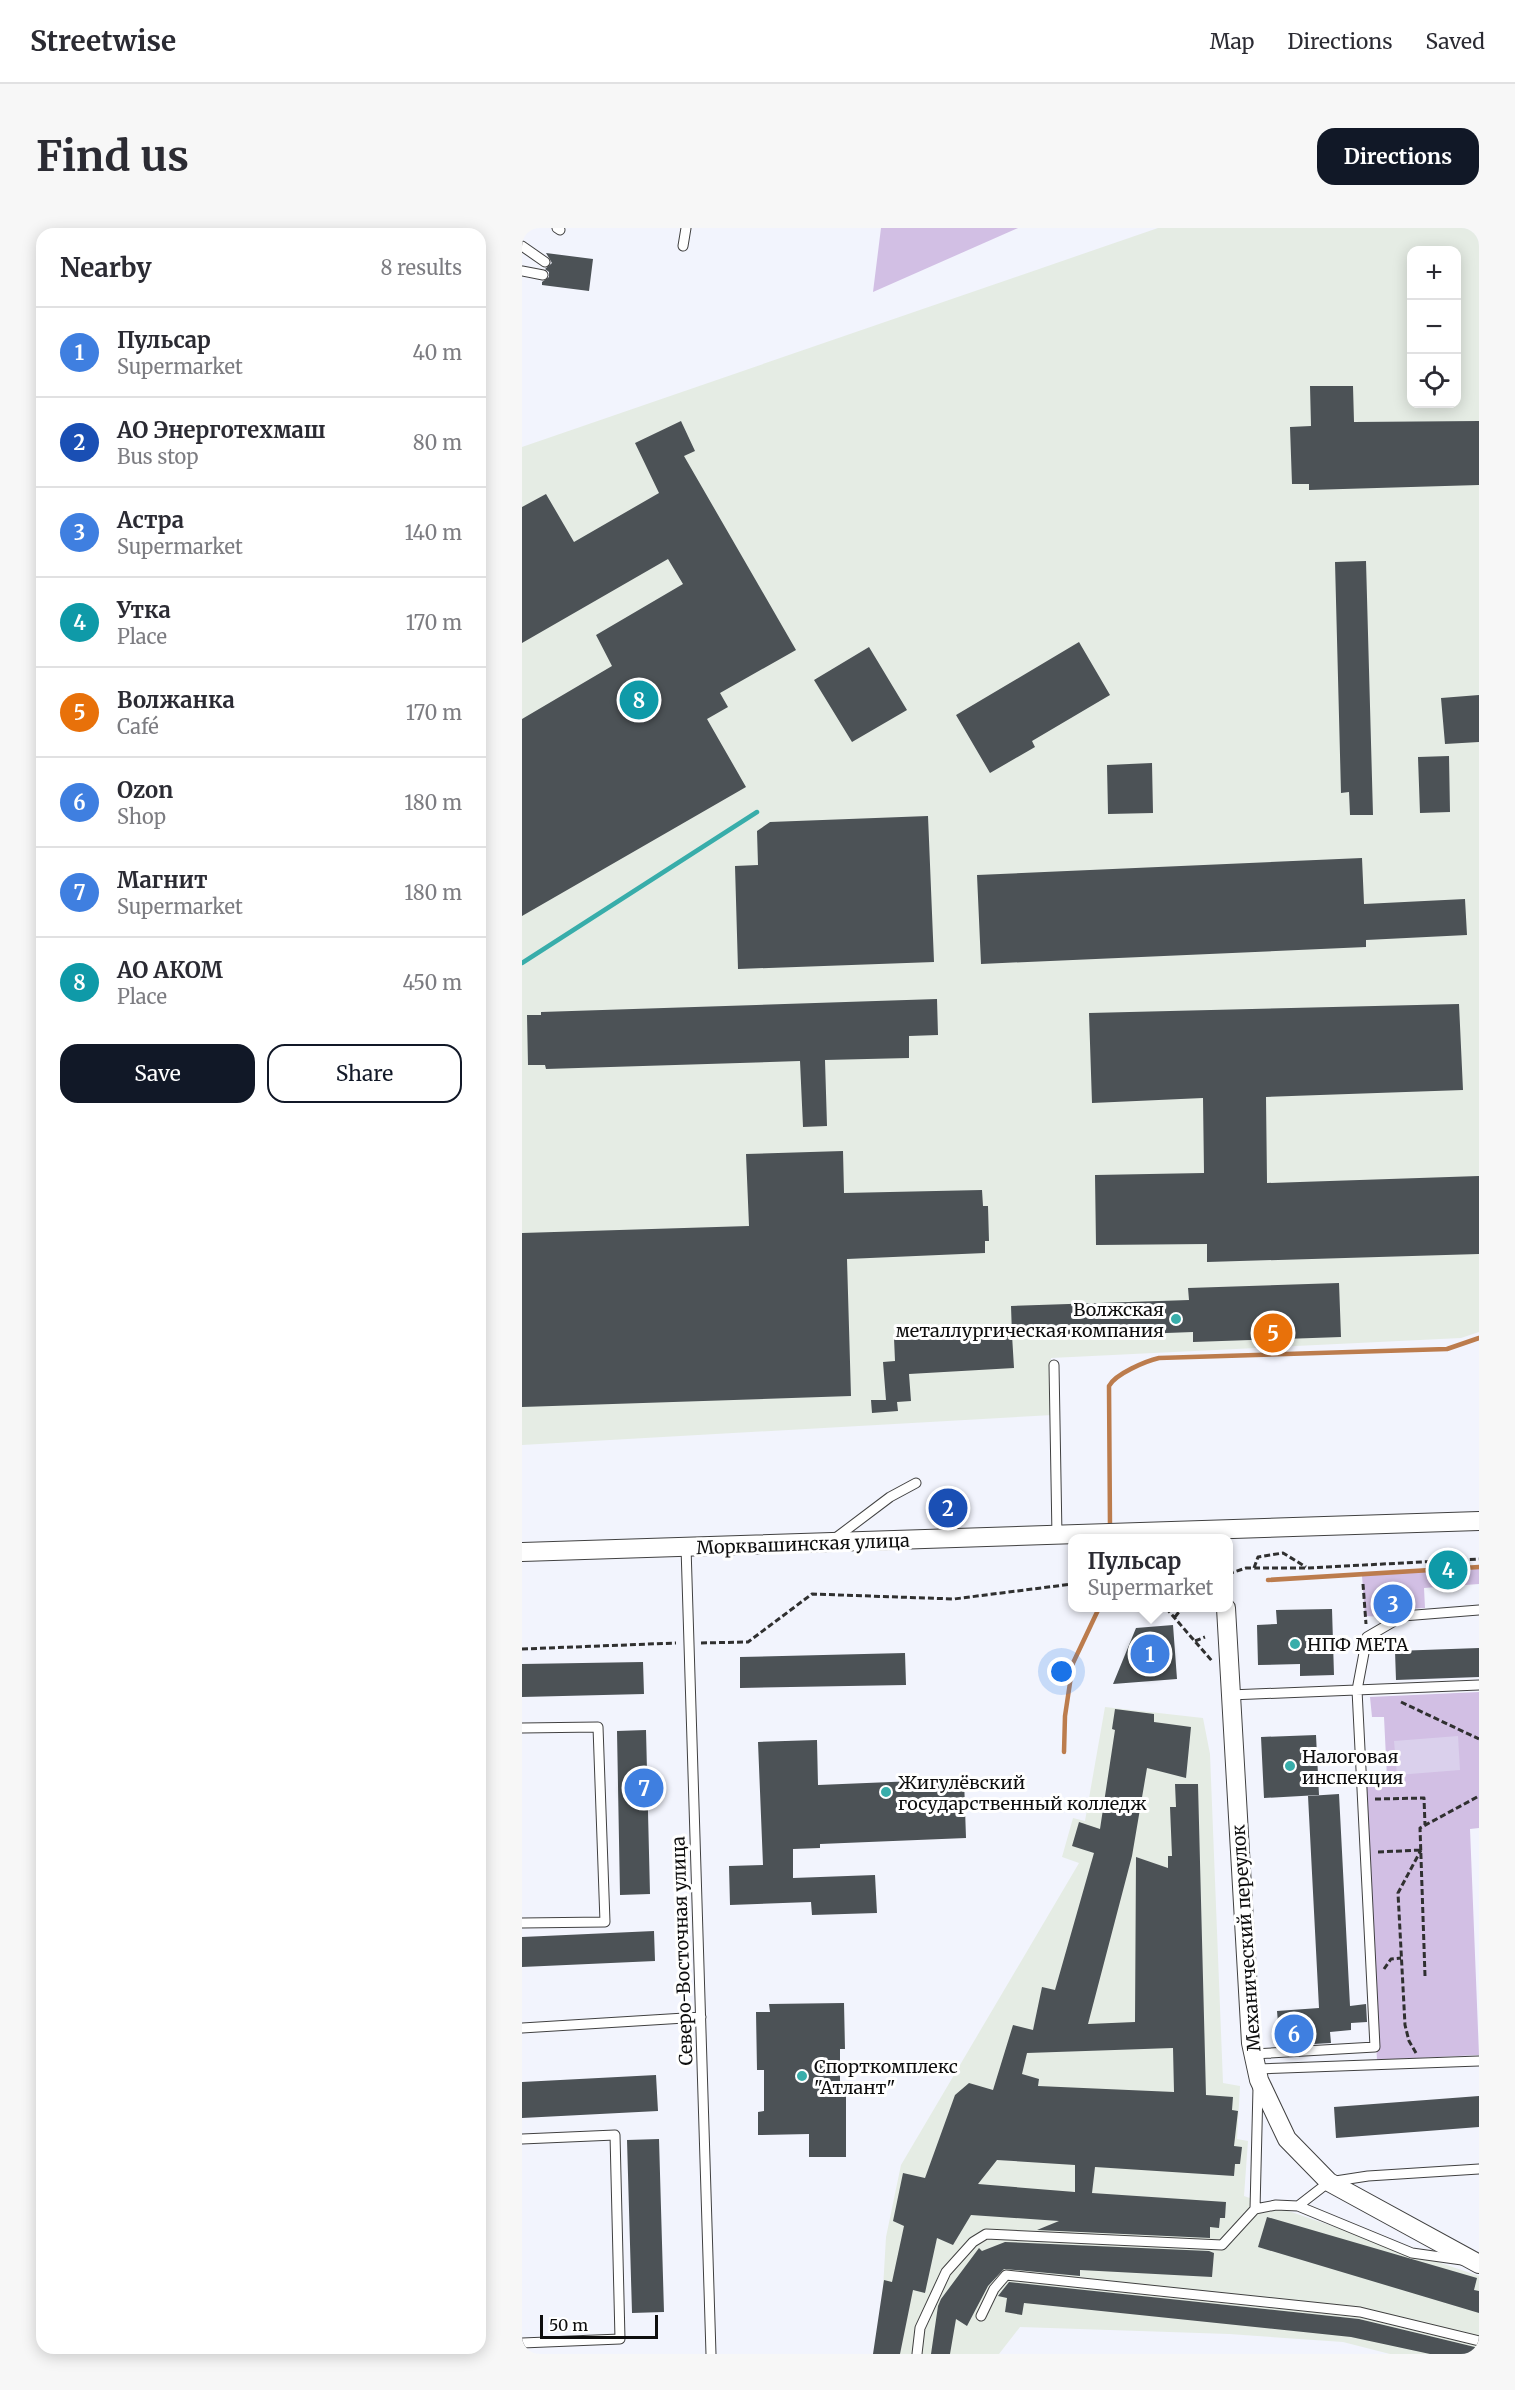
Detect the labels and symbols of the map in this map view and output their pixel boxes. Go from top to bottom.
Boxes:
pin: 8 [620,678,658,722]
place label: Волжская металлургическая компания [895,1298,1164,1342]
pin: 5 [1254,1310,1293,1356]
marker: Волжская металлургическая компания [1169,1312,1183,1326]
pin: 2 [928,1486,968,1530]
street label: Морквашинская улица [696,1529,910,1559]
pin: 4 [1428,1548,1468,1592]
pin: 3 [1374,1582,1412,1626]
pin: 1 [1130,1632,1170,1676]
place label: НПФ МЕТА [1307,1633,1409,1656]
marker: НПФ МЕТА [1288,1637,1302,1651]
your location [1047,1657,1076,1686]
place label: Налоговая инспекция [1302,1745,1404,1789]
marker: Налоговая инспекция [1283,1759,1297,1773]
pin: 7 [624,1766,664,1810]
place label: Жигулёвский государственный колледж [898,1771,1147,1815]
marker: Жигулёвский государственный колледж [879,1785,893,1799]
street label: Механический переулок [1227,1823,1265,2052]
street label: Северо-Восточная улица [666,1836,697,2066]
pin: 6 [1274,2012,1314,2056]
place label: Спорткомплекс "Атлант" [814,2055,958,2099]
marker: Спорткомплекс "Атлант" [795,2069,809,2083]
scale bar [540,2312,658,2340]

